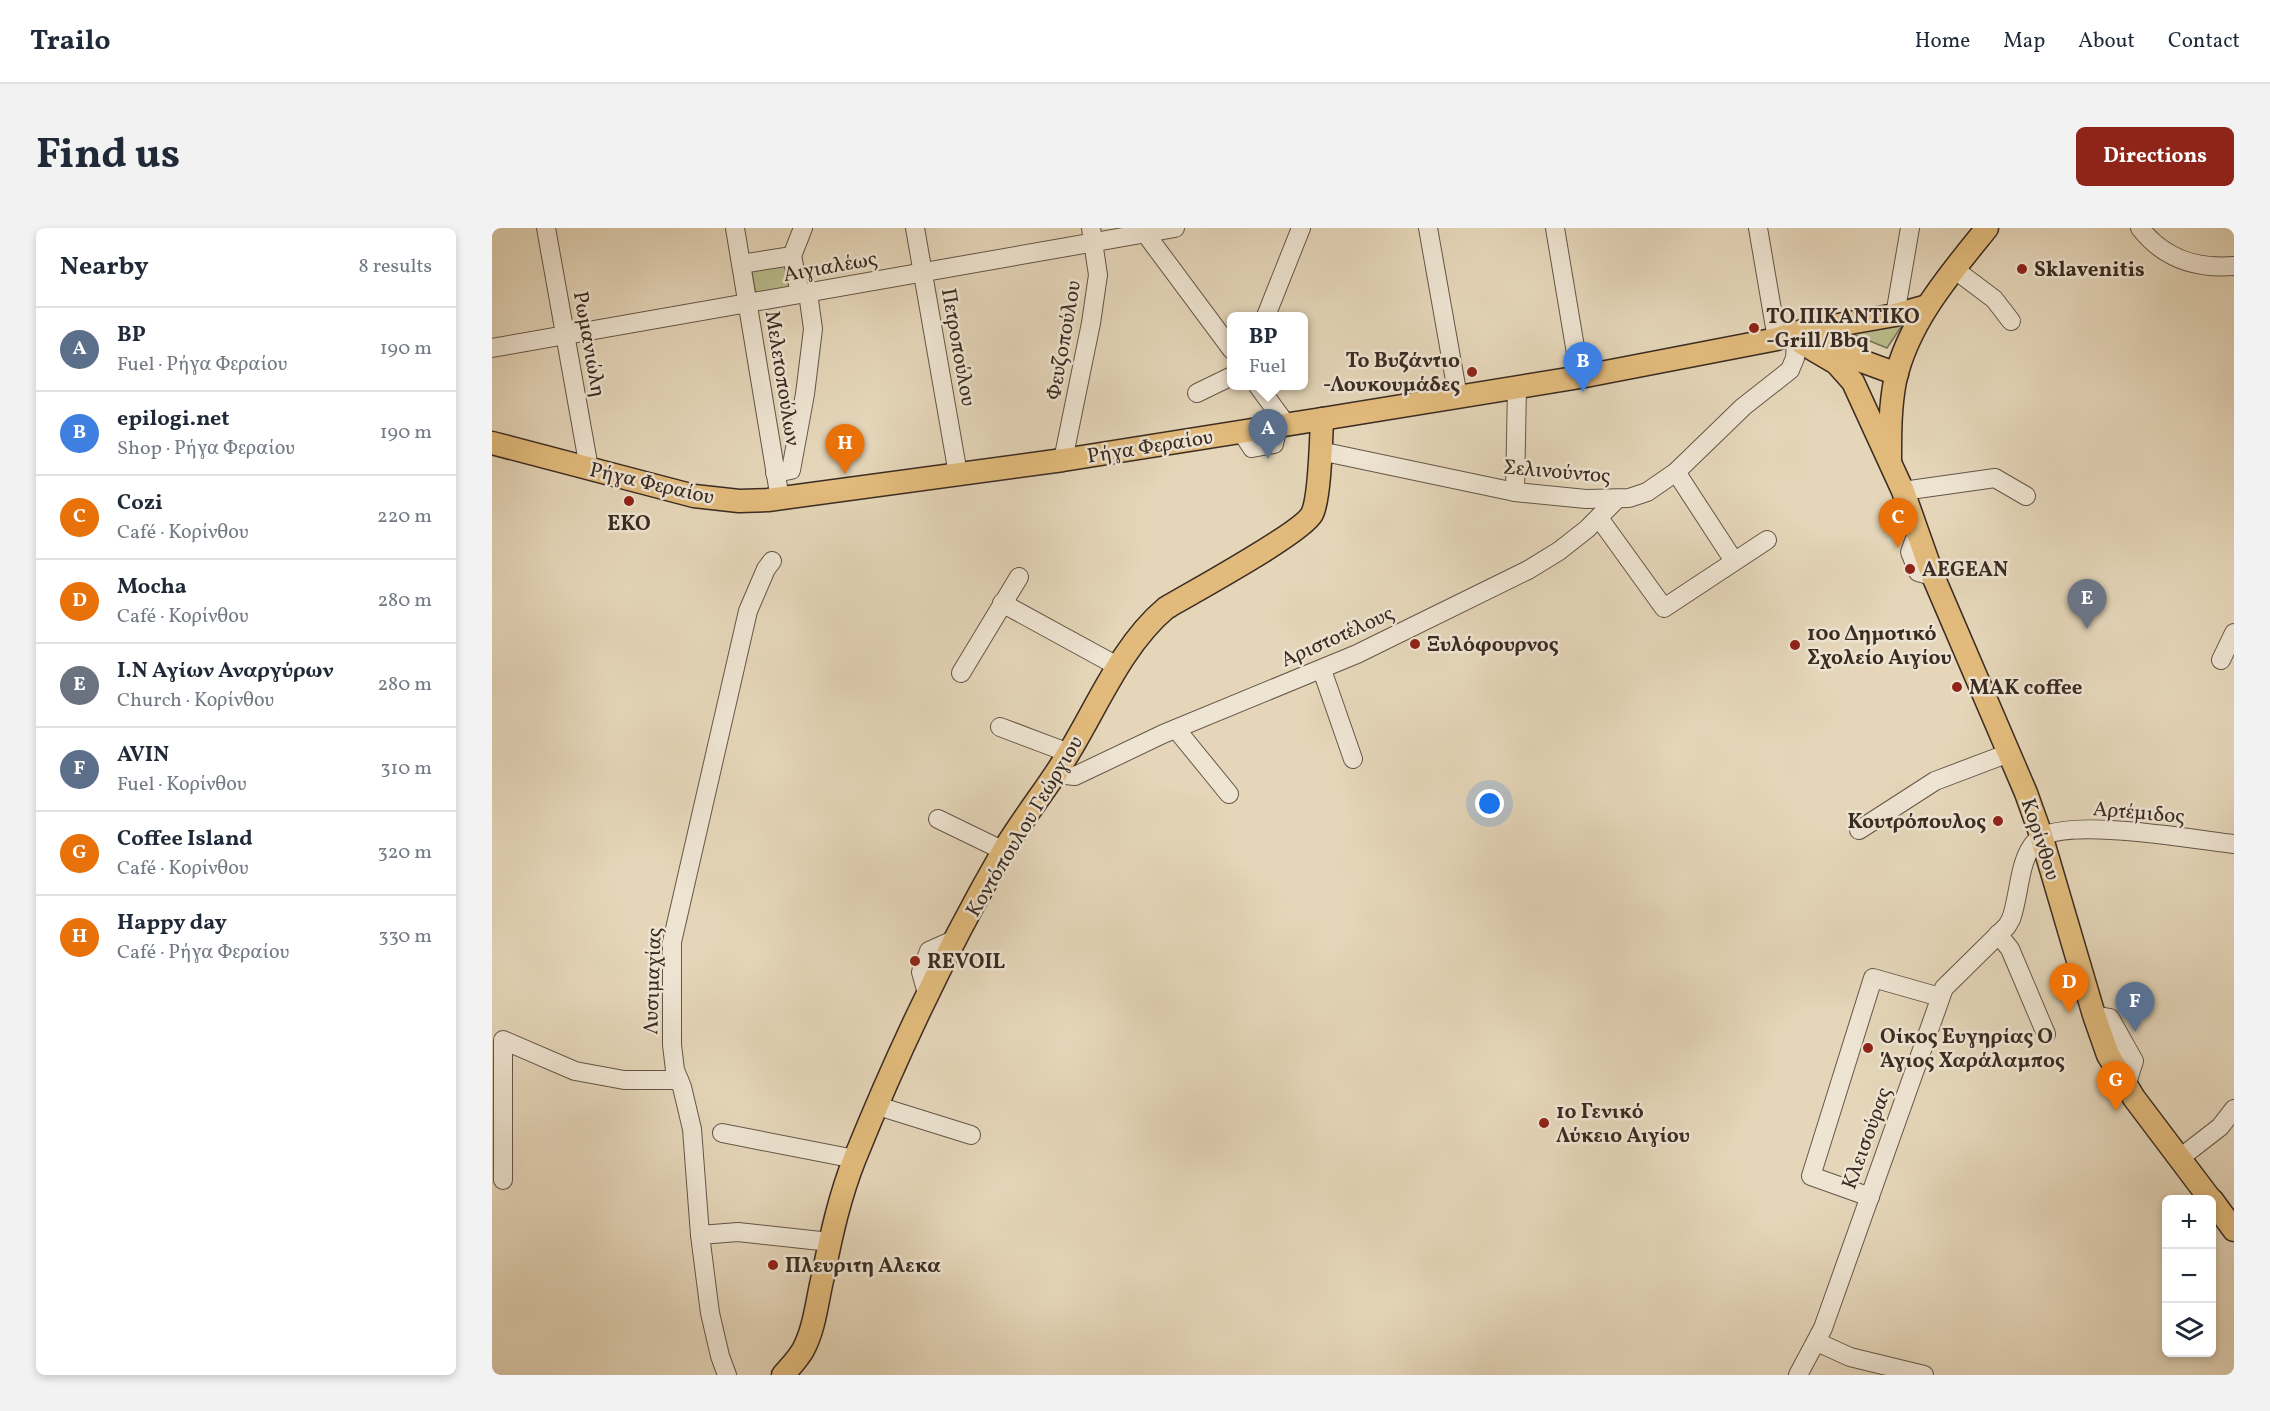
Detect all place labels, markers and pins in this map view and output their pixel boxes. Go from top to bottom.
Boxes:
place label: Sklavenitis [2034,256,2145,285]
marker: Sklavenitis [2015,262,2029,276]
place label: ΤΟ ΠΙΚΑΝΤΙΚΟ -Grill/Bbq [1766,303,1920,356]
marker: ΤΟ ΠΙΚΑΝΤΙΚΟ -Grill/Bbq [1747,321,1761,335]
pin: B [1564,342,1602,392]
place label: Το Βυζάντιο -Λουκουμάδες [1323,347,1460,400]
marker: Το Βυζάντιο -Λουκουμάδες [1465,365,1479,379]
pin: A [1248,410,1288,459]
pin: H [826,424,864,474]
marker: EKO [622,494,636,508]
pin: C [1878,498,1918,548]
place label: EKO [607,510,651,539]
place label: AEGEAN [1922,556,2008,585]
marker: AEGEAN [1903,562,1917,576]
pin: E [2068,580,2106,629]
place label: 10o Δημοτικό Σχολείο Αιγίου [1807,620,1952,673]
place label: Ξυλόφουρνος [1427,631,1559,660]
marker: Ξυλόφουρνος [1408,637,1422,651]
marker: 10o Δημοτικό Σχολείο Αιγίου [1788,638,1802,652]
place label: ΜΑΚ coffee [1969,674,2083,703]
marker: ΜΑΚ coffee [1950,680,1964,694]
place label: Κουτρόπουλος [1847,808,1986,837]
marker: Κουτρόπουλος [1991,814,2005,828]
place label: REVOIL [927,948,1005,977]
marker: REVOIL [908,954,922,968]
pin: D [2050,964,2088,1013]
pin: F [2116,982,2154,1032]
place label: Οίκος Ευγηρίας Ο Άγιος Χαράλαμπος [1880,1023,2065,1076]
marker: Οίκος Ευγηρίας Ο Άγιος Χαράλαμπος [1861,1041,1875,1055]
pin: G [2096,1062,2136,1111]
place label: 1o Γενικό Λύκειο Αιγίου [1556,1098,1690,1151]
marker: 1o Γενικό Λύκειο Αιγίου [1537,1116,1551,1130]
place label: Πλευριτη Αλεκα [785,1252,941,1281]
marker: Πλευριτη Αλεκα [766,1258,780,1272]

